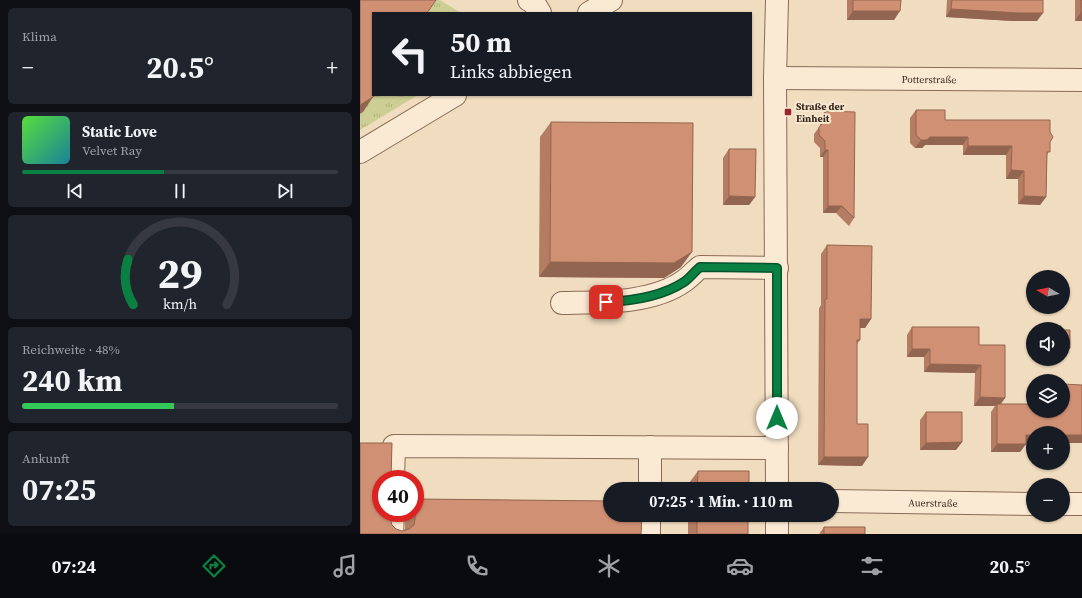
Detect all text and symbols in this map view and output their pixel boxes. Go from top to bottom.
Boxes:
text: 50 m [450,23,512,61]
text: Klima [22,28,57,45]
icon: left [384,28,436,80]
text: 20.5° [146,47,214,88]
text: − [22,52,34,82]
text: + [326,52,338,82]
text: Links abbiegen [450,59,572,84]
street label: Potterstraße [902,73,956,86]
place label: Straße der Einheit [796,100,845,125]
marker: Straße der Einheit [783,107,793,117]
text: Static Love [82,121,157,142]
text: Velvet Ray [82,142,142,159]
icon: previous [64,180,86,202]
icon: pause [169,180,191,202]
icon: next [274,180,296,202]
text: 29 [157,245,203,302]
north arrow [1026,270,1070,314]
map controls [1026,270,1070,522]
pin [589,285,623,319]
icon: arrive [595,291,617,313]
text: km/h [163,294,197,314]
button: sound [1026,322,1070,366]
text: Reichweite · 48% [22,341,120,358]
text: 240 km [22,360,122,401]
button: layers [1026,374,1070,418]
position arrow [756,397,798,439]
button: + [1026,426,1070,470]
text: Ankunft [22,450,69,467]
text: 07:25 [22,469,96,510]
speed limit sign: 40 [372,470,424,522]
button: − [1026,478,1070,522]
text: 07:25 · 1 Min. · 110 m [649,491,793,512]
street label: Auerstraße [908,496,958,510]
icon: directions [200,552,228,580]
icon: music [331,552,359,580]
icon: phone [463,552,491,580]
icon: climate [595,552,623,580]
icon: car [726,552,754,580]
icon: filters [858,552,886,580]
text: 07:24 [52,554,96,579]
text: 20.5° [990,554,1030,579]

